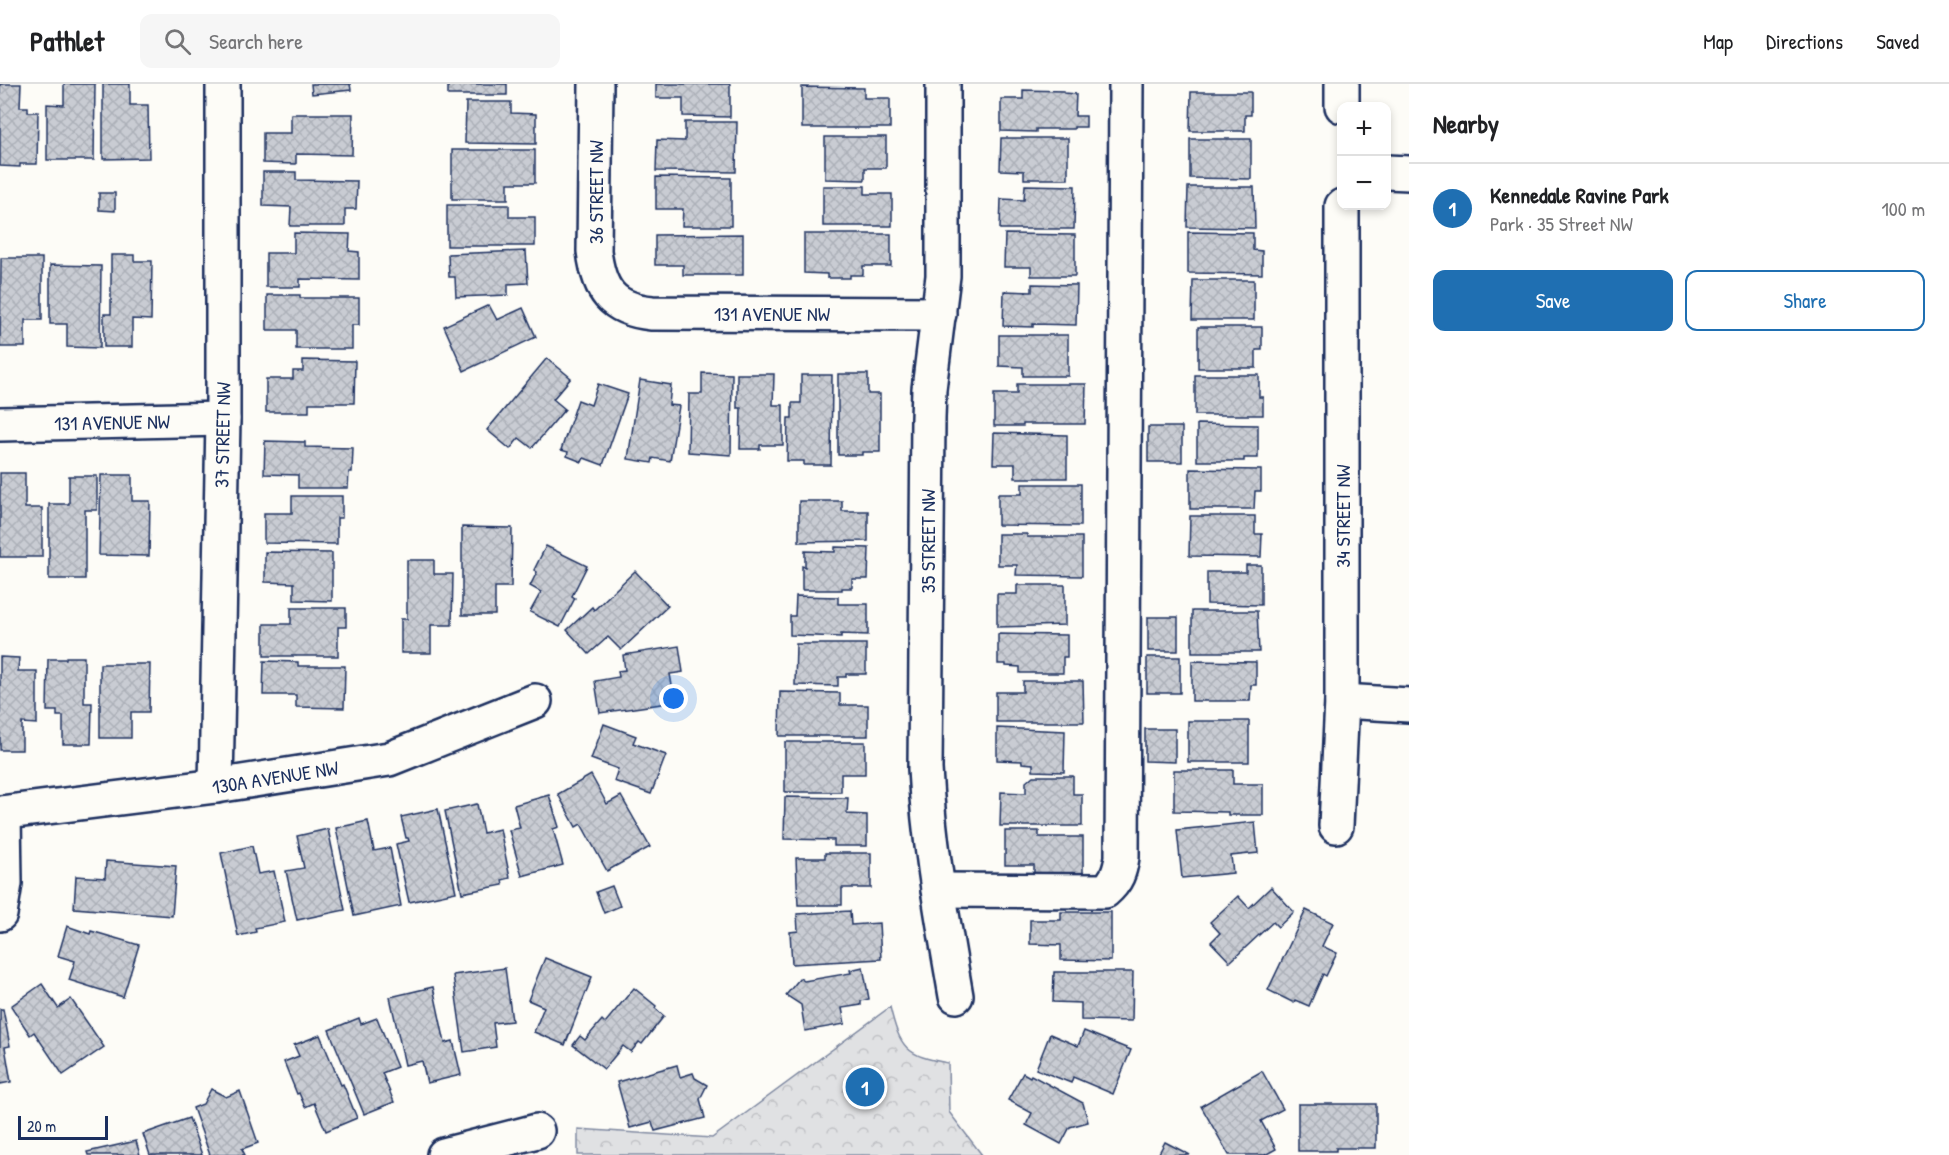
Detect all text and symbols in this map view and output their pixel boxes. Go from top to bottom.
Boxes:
search box [140,14,560,68]
text: Pathlet [30,22,104,60]
icon: search [161,25,194,58]
text: Search here [209,26,303,56]
text: Map [1703,27,1733,56]
text: Directions [1766,27,1843,56]
text: Saved [1876,27,1919,56]
map controls [1337,102,1391,210]
button: + [1337,102,1391,156]
text: Nearby [1433,106,1499,141]
street label: 36 STREET NW [582,139,609,244]
button: − [1337,156,1391,210]
text: Kennedale Ravine Park [1490,180,1669,210]
text: 1 [1449,195,1456,222]
text: 100 m [1882,195,1925,222]
text: Park · 35 Street NW [1490,210,1633,237]
button: Save [1433,270,1673,331]
button: Share [1685,270,1925,331]
street label: 131 AVENUE NW [714,300,831,327]
street label: 37 STREET NW [208,381,236,488]
street label: 131 AVENUE NW [54,407,171,437]
street label: 34 STREET NW [1329,464,1356,568]
street label: 35 STREET NW [914,488,941,593]
your location [659,684,688,713]
street label: 130A AVENUE NW [210,754,341,800]
pin: 1 [846,1064,884,1110]
scale bar [18,1113,108,1140]
text: 20 m [27,1115,56,1137]

